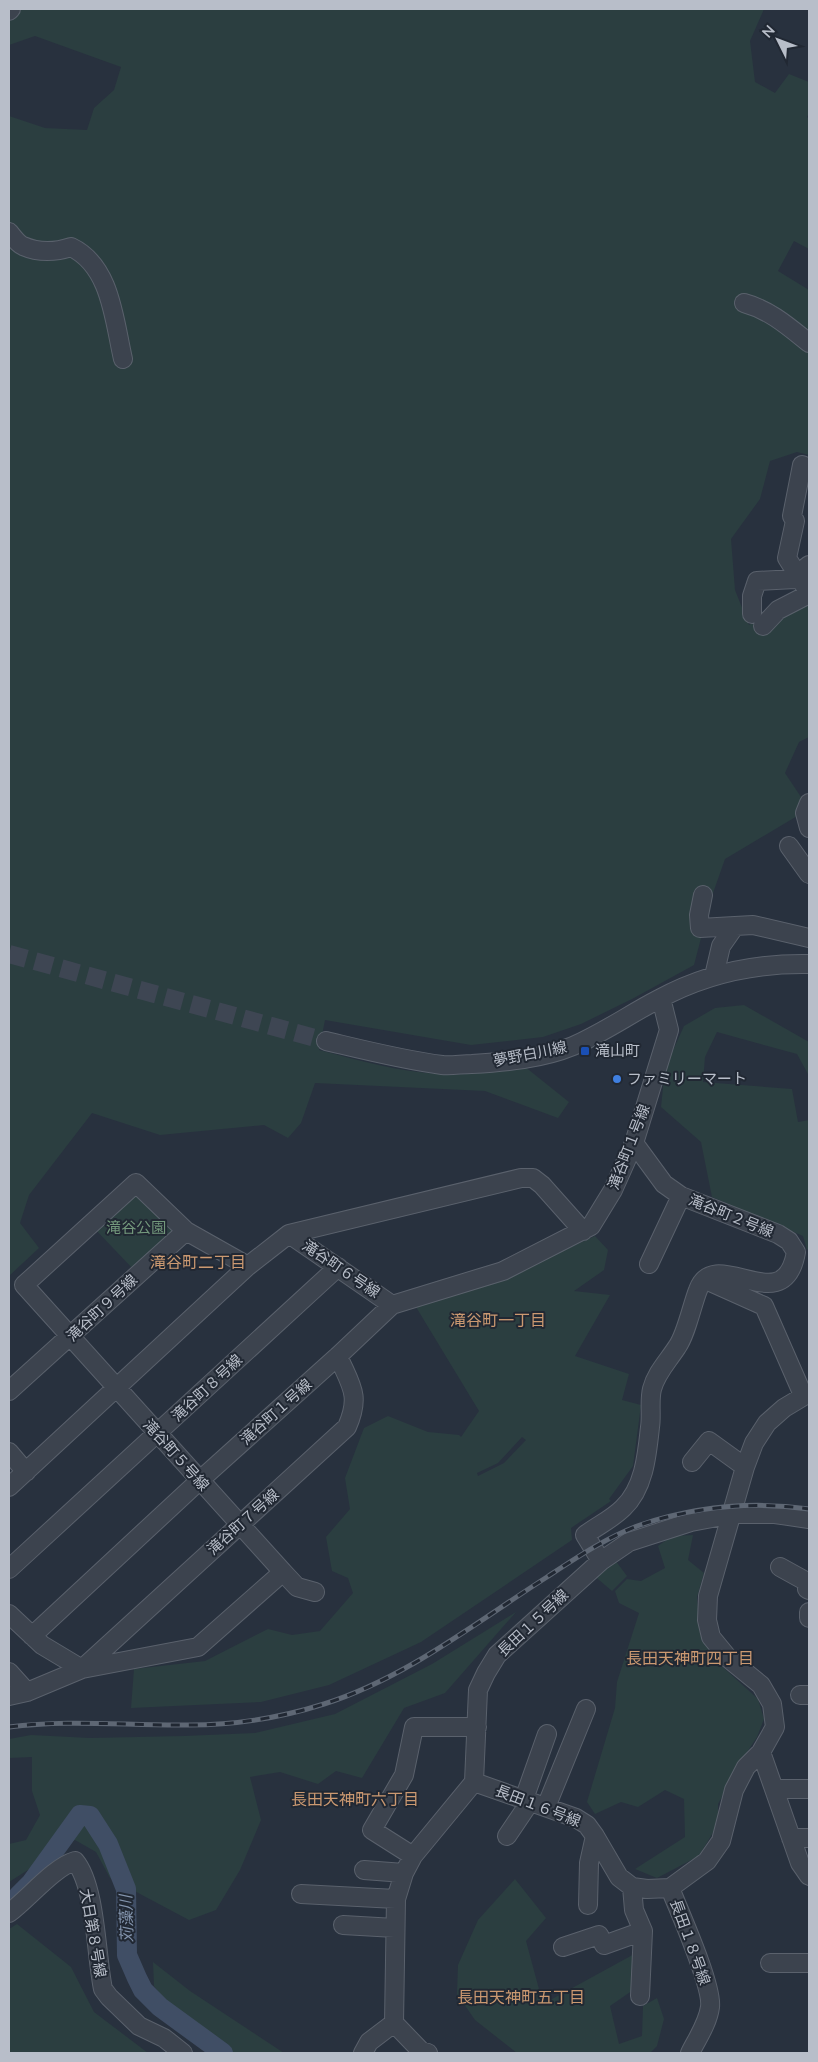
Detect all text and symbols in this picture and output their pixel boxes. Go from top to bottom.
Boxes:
north arrow [753,15,803,65]
text: N [758,21,778,41]
street label: 夢野白川線 [491,1037,568,1069]
place label: 滝山町 [595,1041,640,1059]
marker: 滝山町 [579,1045,591,1057]
place label: ファミリーマート [627,1069,747,1087]
marker: ファミリーマート [611,1073,623,1085]
street label: 滝谷町１号線 [604,1101,653,1192]
street label: 滝谷町２号線 [686,1190,776,1240]
park label: 滝谷公園 [106,1218,166,1236]
street label: 滝谷町６号線 [299,1236,384,1301]
district label: 滝谷町二丁目 [150,1252,246,1271]
street label: 滝谷町９号線 [62,1270,140,1345]
district label: 滝谷町一丁目 [450,1310,546,1329]
street label: 滝谷町８号線 [167,1350,245,1425]
street label: 滝谷町１号線 [236,1374,315,1448]
street label: 滝谷町５号線 [140,1415,214,1494]
street label: 滝谷町７号線 [203,1484,282,1558]
street label: 長田１５号線 [493,1585,571,1660]
district label: 長田天神町四丁目 [626,1648,754,1667]
street label: 長田１６号線 [493,1781,584,1830]
district label: 長田天神町六丁目 [291,1789,419,1808]
street label: 大日第８号線 [77,1887,111,1979]
water label: 苅藻川 [115,1893,136,1943]
street label: 長田１８号線 [667,1896,715,1987]
district label: 長田天神町五丁目 [457,1987,585,2006]

